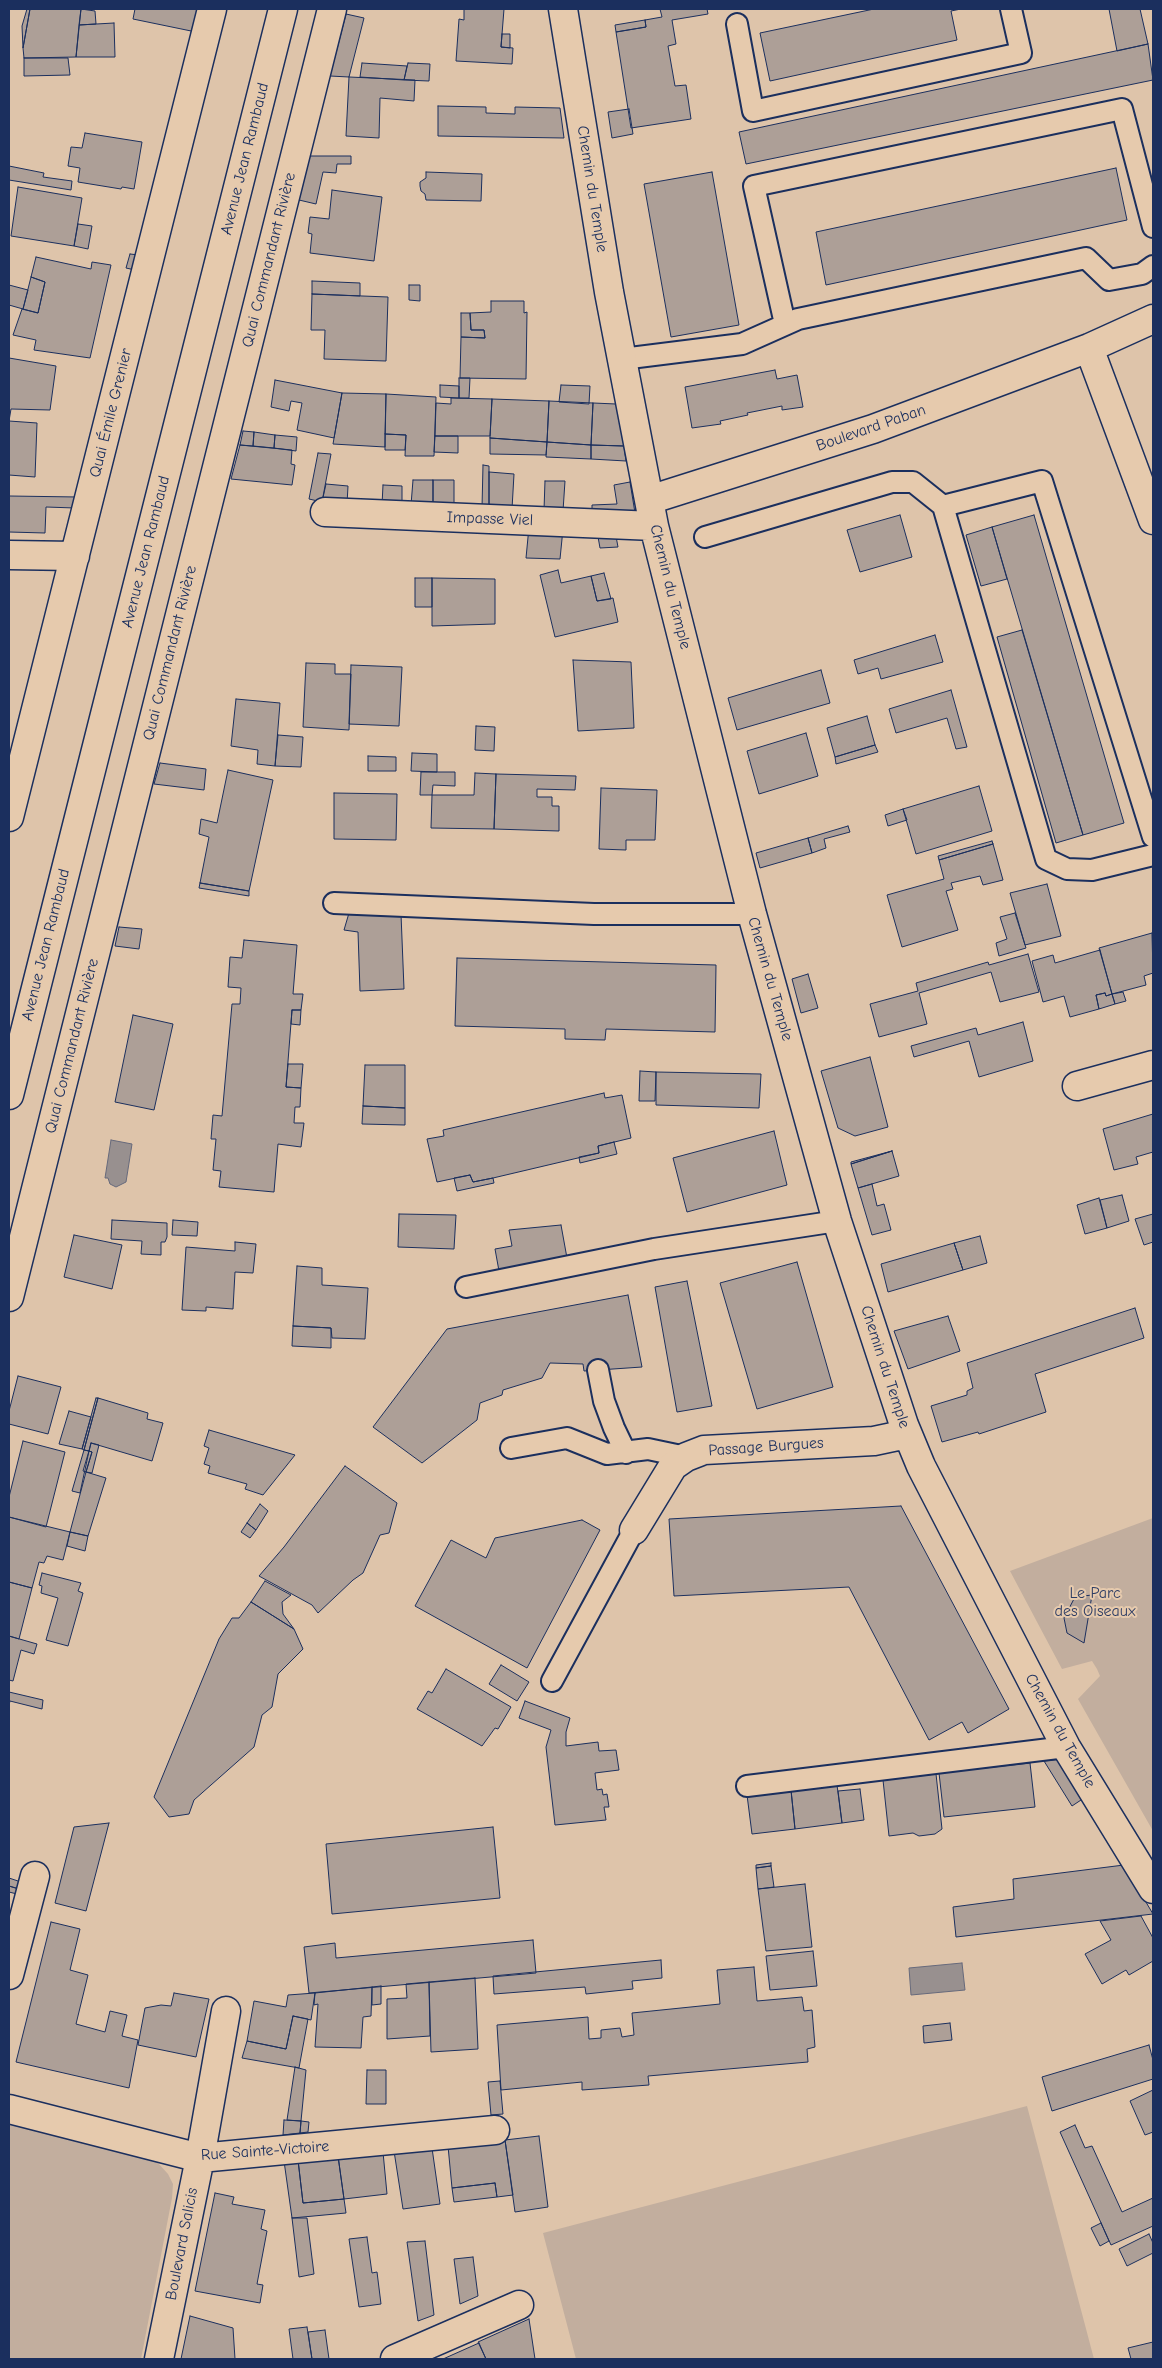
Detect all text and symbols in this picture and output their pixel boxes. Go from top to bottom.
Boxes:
street label: Avenue Jean Rambaud [217,81,273,237]
street label: Chemin du Temple [573,124,611,254]
street label: Quai Commandant Rivière [238,171,300,349]
street label: Quai Émile Grenier [86,346,136,480]
street label: Boulevard Paban [814,400,928,456]
street label: Avenue Jean Rambaud [118,474,174,630]
street label: Impasse Viel [446,508,534,530]
street label: Chemin du Temple [645,523,695,651]
street label: Quai Commandant Rivière [139,564,201,742]
street label: Avenue Jean Rambaud [18,867,74,1023]
street label: Chemin du Temple [743,915,797,1043]
street label: Quai Commandant Rivière [41,957,103,1135]
street label: Chemin du Temple [856,1303,914,1431]
street label: Passage Burgues [708,1433,824,1461]
park label: Le Parc des Oiseaux [1054,1583,1136,1621]
street label: Chemin du Temple [1021,1670,1099,1792]
street label: Rue Sainte-Victoire [200,2137,330,2165]
street label: Boulevard Salicis [162,2186,202,2302]

